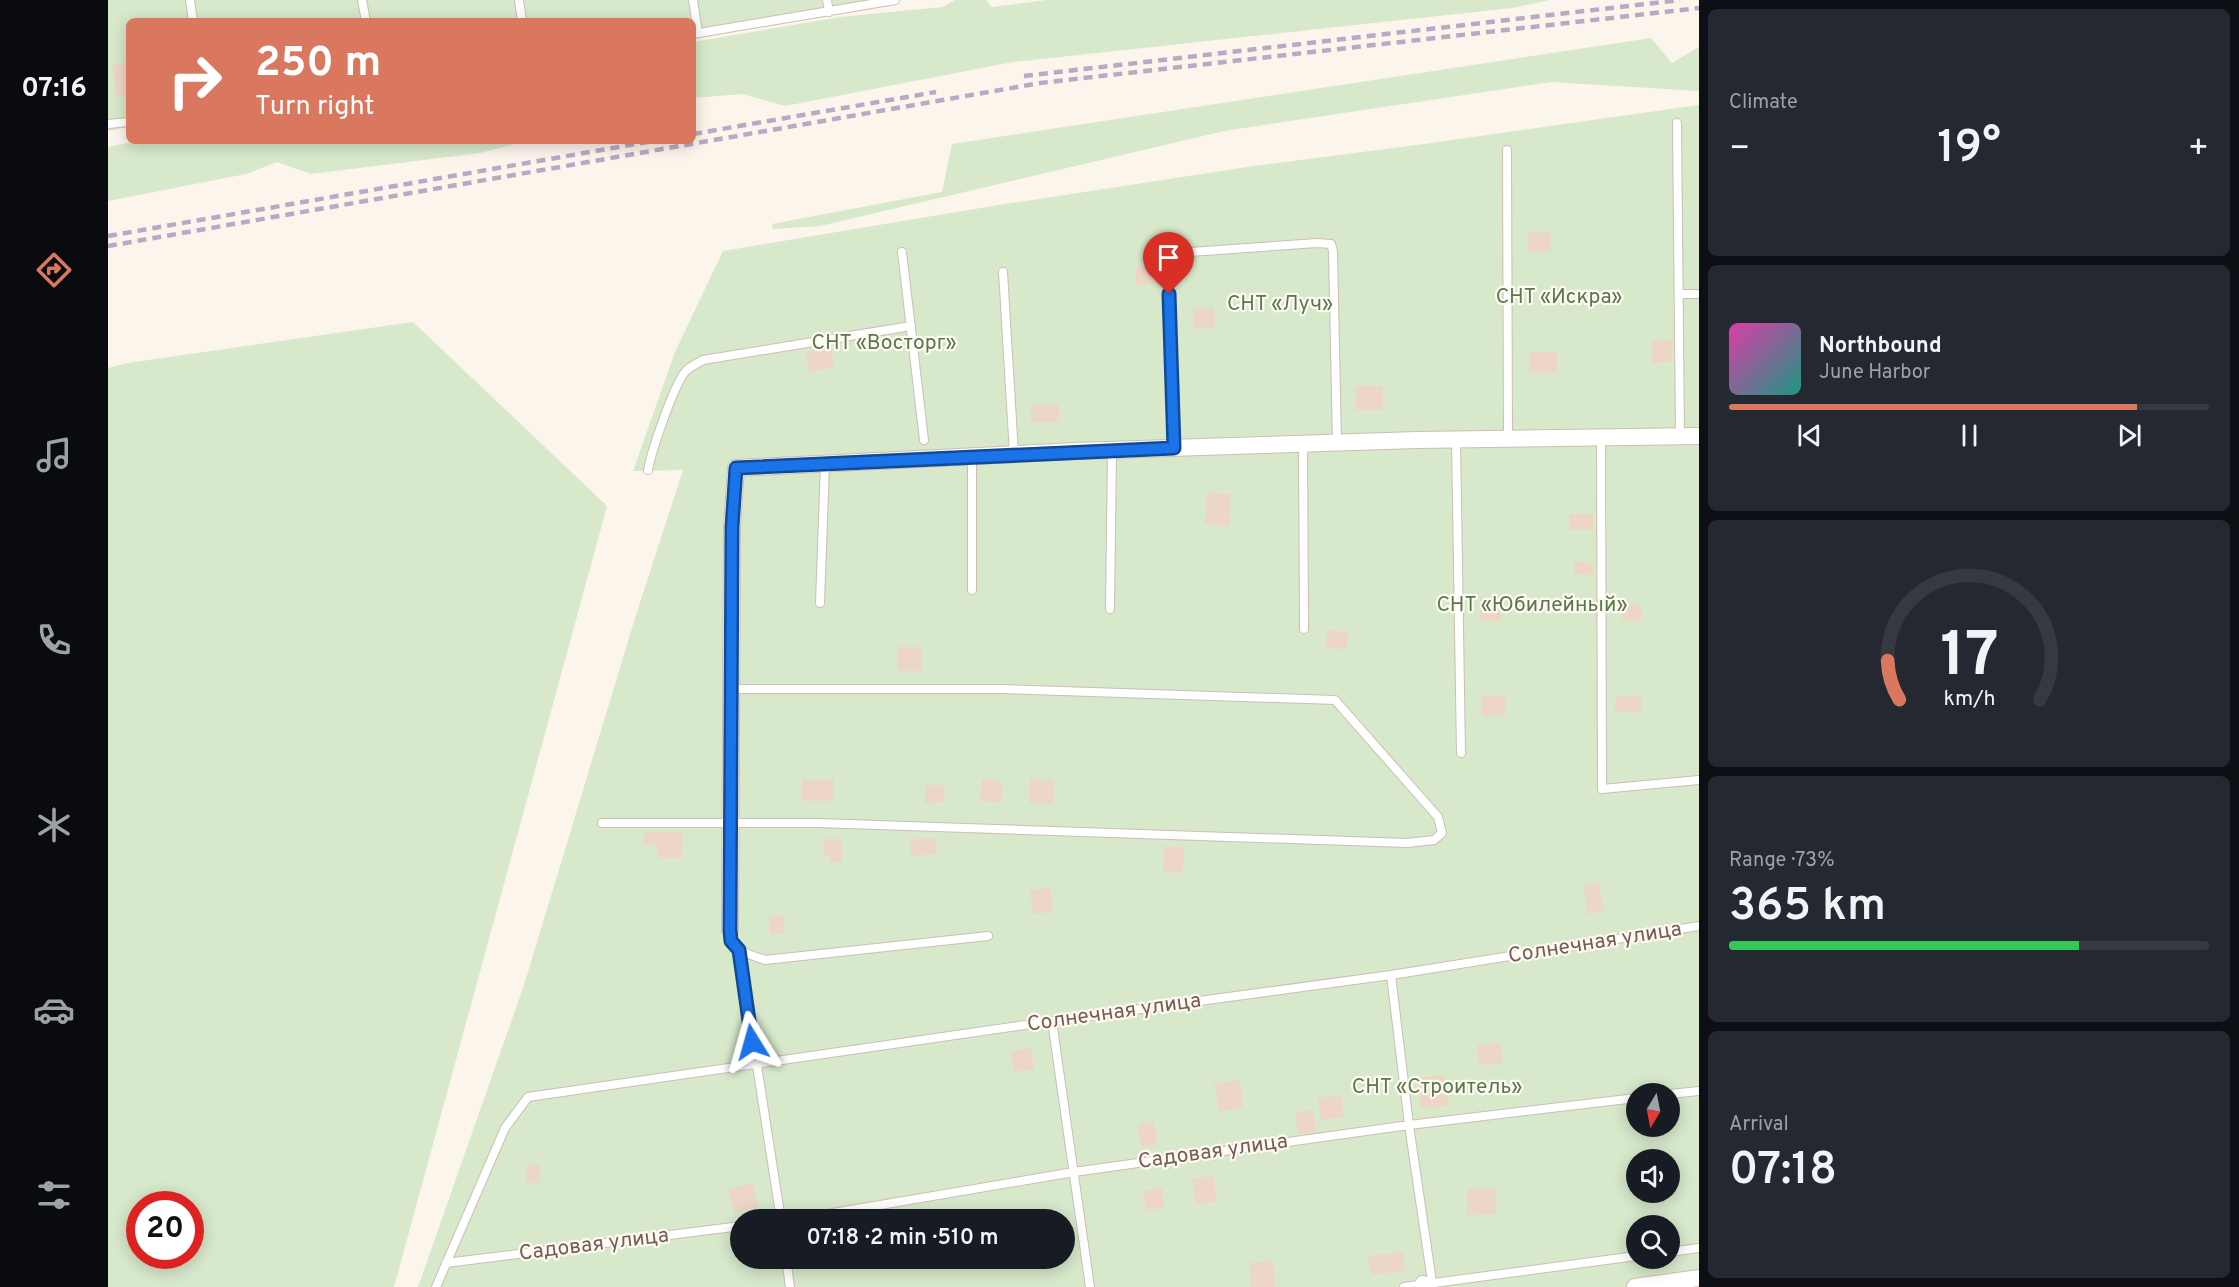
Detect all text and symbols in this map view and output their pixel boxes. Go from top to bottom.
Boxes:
text: 250 m [255,38,381,91]
icon: right [156,42,234,120]
text: 07:16 [21,72,87,106]
text: Turn right [255,90,374,124]
text: Climate [1729,90,1798,116]
text: 19° [1937,121,2001,178]
text: − [1729,129,1750,171]
text: + [2188,129,2209,171]
pin [1143,232,1194,294]
icon: arrive [1152,241,1185,274]
icon: directions [33,249,75,291]
park label: СНТ «Искра» [1496,284,1623,311]
park label: СНТ «Луч» [1227,291,1333,318]
park label: СНТ «Восторг» [812,330,957,357]
text: Northbound [1819,333,1942,360]
text: June Harbor [1819,360,1931,386]
icon: previous [1793,419,1826,452]
icon: pause [1953,419,1986,452]
icon: next [2113,419,2146,452]
icon: music [33,434,75,476]
park label: СНТ «Юбилейный» [1436,592,1628,619]
icon: phone [33,619,75,661]
text: 17 [1940,620,1998,699]
text: km/h [1943,687,1995,714]
icon: climate [33,804,75,846]
text: Range · 73% [1729,848,1835,874]
text: 365 km [1729,879,1886,936]
street label: Солнечная улица [1506,916,1684,970]
street label: Солнечная улица [1025,987,1203,1039]
icon: car [33,989,75,1031]
position arrow [720,1010,784,1074]
park label: СНТ «Строитель» [1352,1074,1522,1101]
north arrow [1626,1083,1680,1137]
map controls [1626,1083,1680,1269]
text: Arrival [1729,1112,1789,1138]
street label: Садовая улица [1136,1128,1290,1176]
text: 07:18 [1729,1143,1837,1200]
button: sound [1626,1149,1680,1203]
icon: filters [33,1174,75,1216]
speed limit sign: 20 [126,1191,204,1269]
button: search [1626,1215,1680,1269]
street label: Садовая улица [518,1222,670,1268]
text: 07:18 · 2 min · 510 m [807,1225,998,1252]

